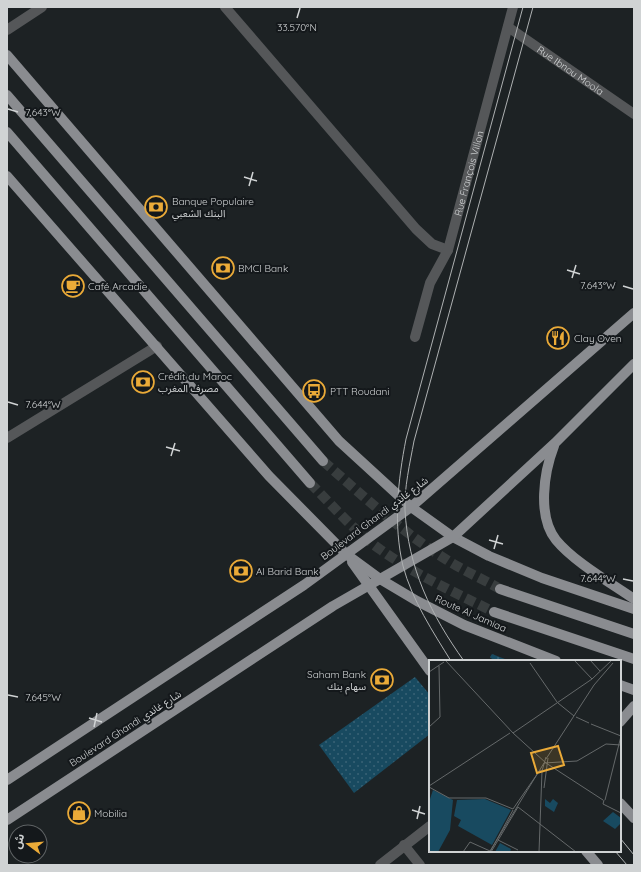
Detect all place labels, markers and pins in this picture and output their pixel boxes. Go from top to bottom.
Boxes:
bank icon: Banque Populaire البنك الشعبي [143,194,169,220]
place label: Banque Populaire البنك الشعبي [172,195,254,221]
bank icon: BMCI Bank [210,255,236,281]
place label: BMCI Bank [238,262,288,275]
cafe icon: Café Arcadie [60,273,86,299]
place label: Café Arcadie [88,280,148,293]
restaurant icon: Clay Oven [545,325,571,351]
place label: Clay Oven [574,332,622,345]
bank icon: Crédit du Maroc مصرف المغرب [130,369,156,395]
place label: Crédit du Maroc مصرف المغرب [158,370,232,395]
bus stop icon: PTT Roudani [301,378,327,404]
place label: PTT Roudani [330,385,390,398]
bank icon: Al Barid Bank [228,558,254,584]
place label: Al Barid Bank [256,565,319,578]
bank icon: Saham Bank سهام بنك [369,667,395,693]
place label: Saham Bank سهام بنك [307,668,366,695]
shop icon: Mobilia [66,800,92,826]
place label: Mobilia [94,807,127,820]

